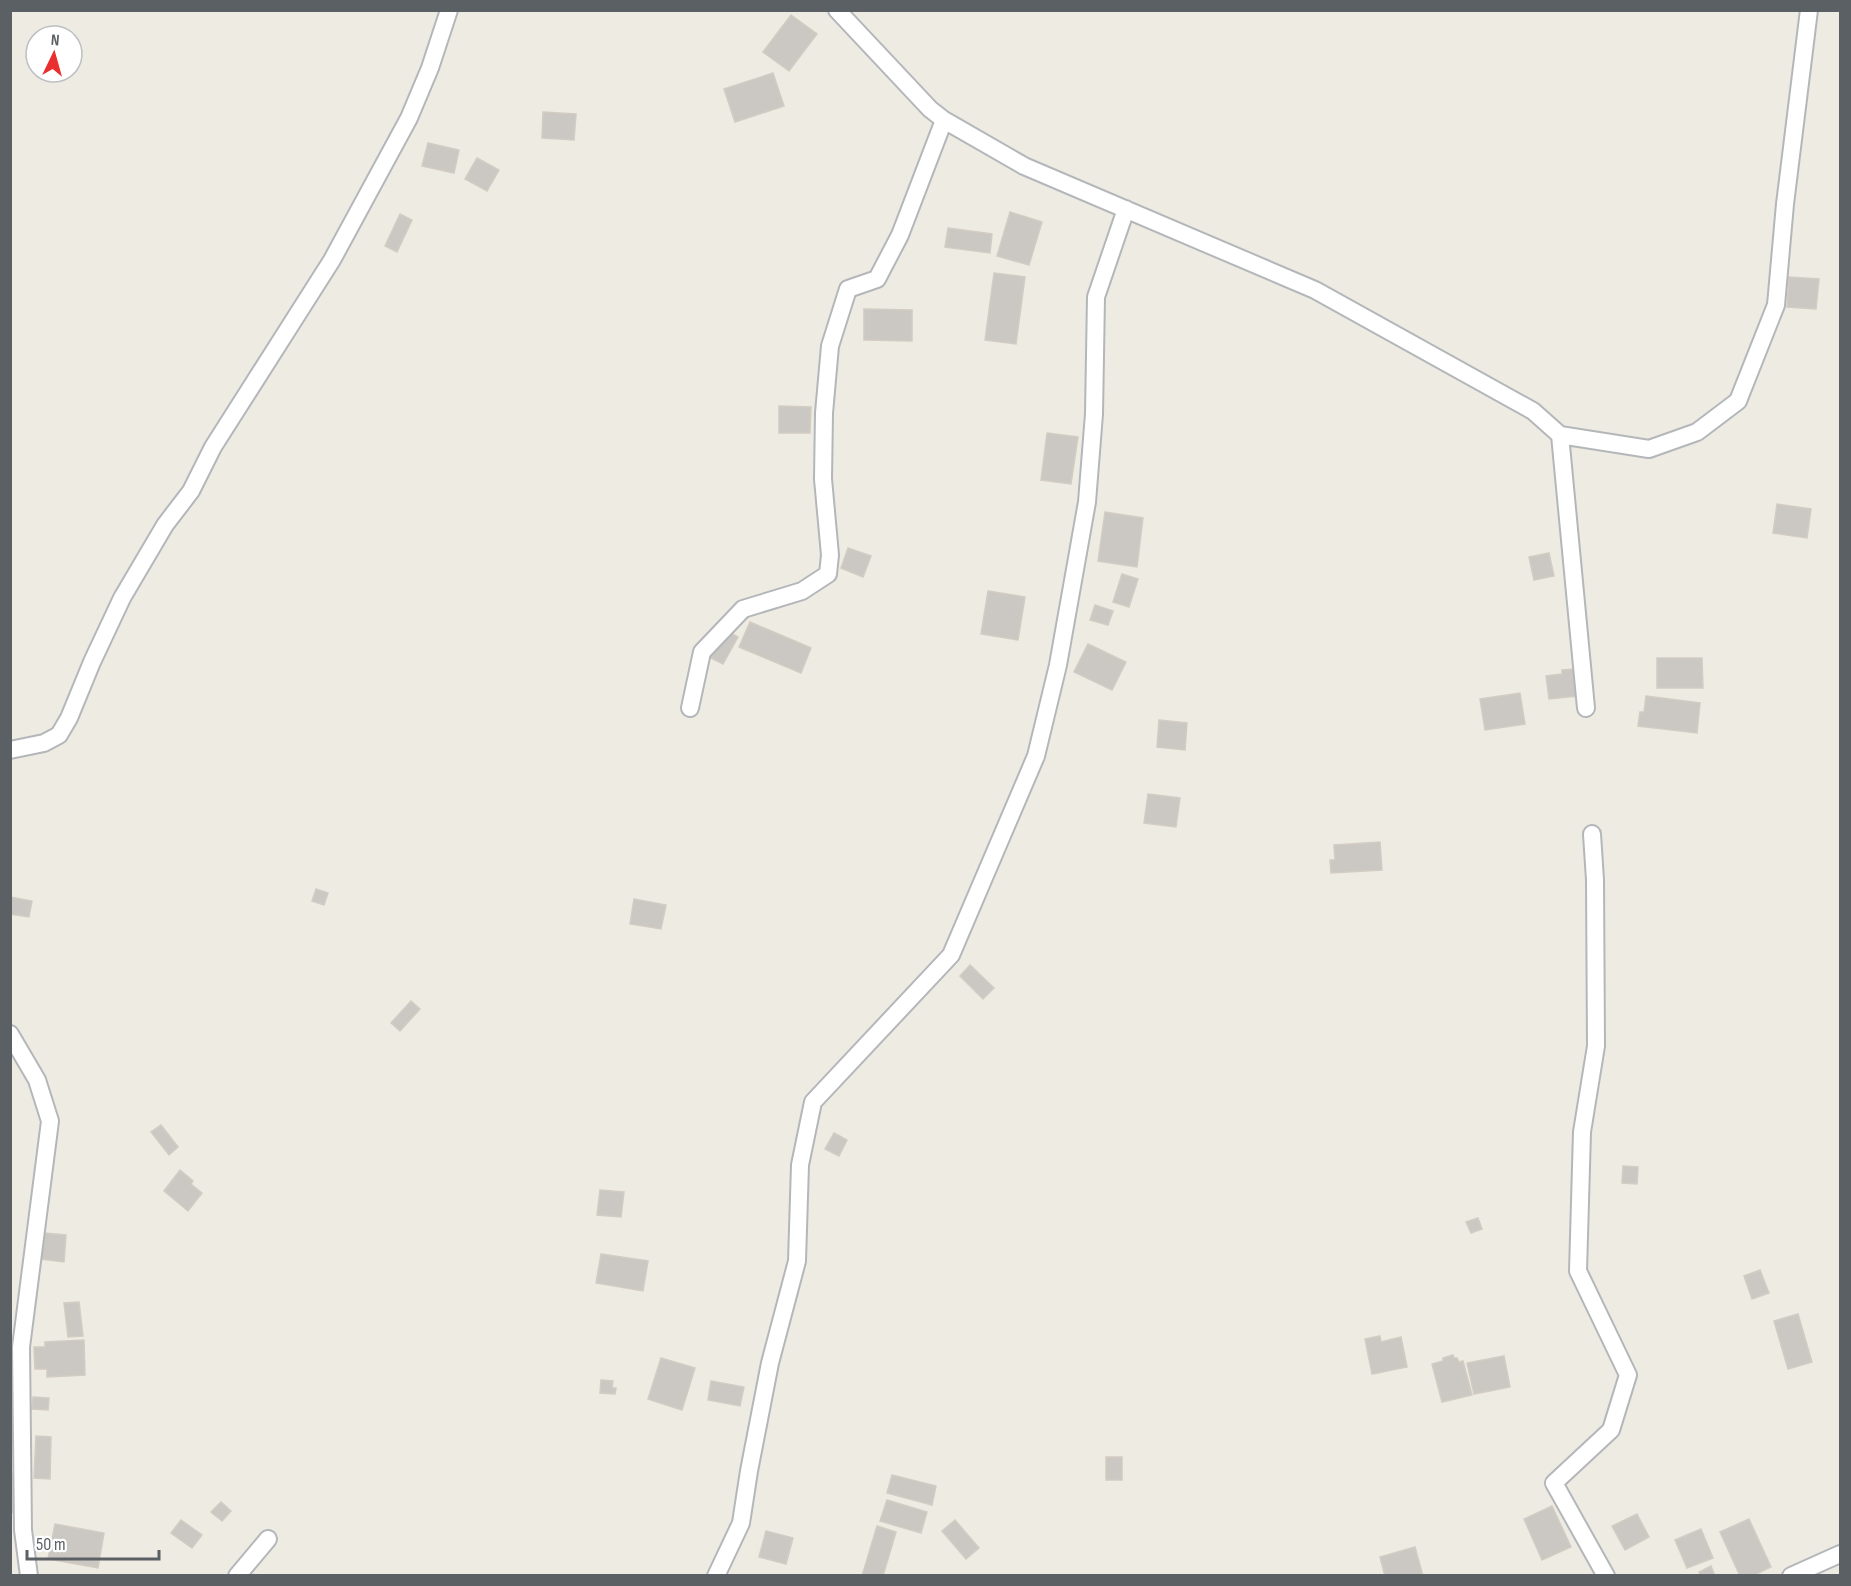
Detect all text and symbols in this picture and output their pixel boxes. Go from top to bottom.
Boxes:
north arrow [24,24,84,84]
text: N [50,31,60,50]
scale bar [27,1523,159,1561]
text: 50 m [36,1534,66,1555]

